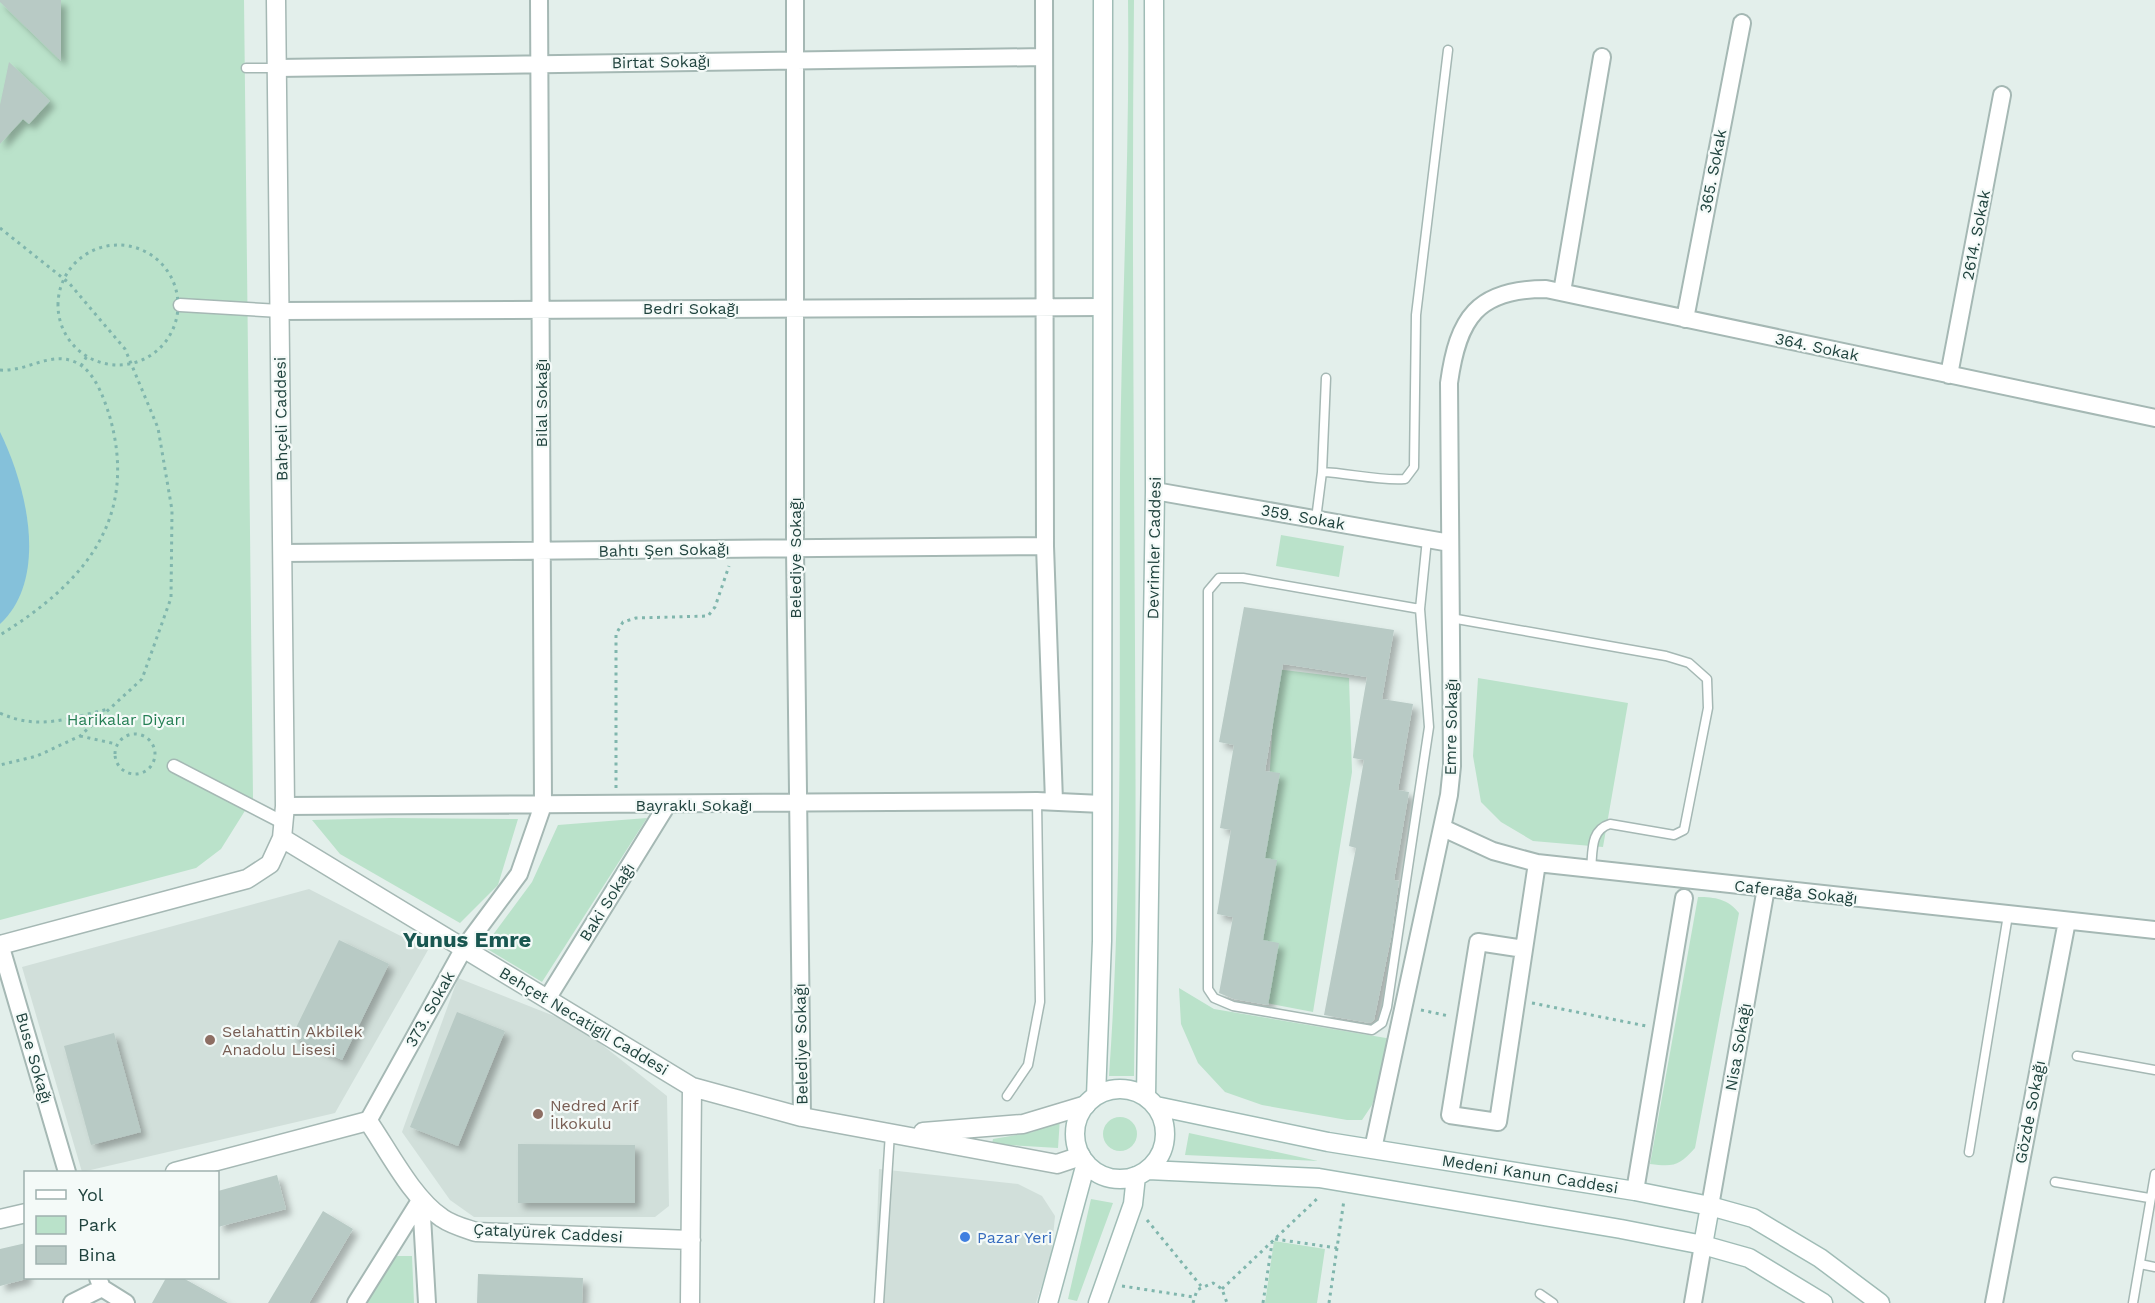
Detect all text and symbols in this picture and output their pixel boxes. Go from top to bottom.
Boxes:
street label: Birtat Sokağı [611,52,711,72]
street label: 365. Sokak [1696,127,1730,215]
street label: 2614. Sokak [1958,188,1994,282]
street label: Bedri Sokağı [643,299,739,318]
street label: 364. Sokak [1773,329,1861,365]
street label: Bahçeli Caddesi [270,357,292,481]
street label: Bilal Sokağı [532,358,551,448]
street label: Devrimler Caddesi [1143,477,1165,619]
street label: Belediye Sokağı [786,497,805,619]
street label: 359. Sokak [1260,500,1346,534]
street label: Bahtı Şen Sokağı [598,539,730,561]
street label: Emre Sokağı [1441,678,1461,776]
park label: Harikalar Diyarı [67,710,185,729]
street label: Bayraklı Sokağı [636,796,752,815]
street label: Baki Sokağı [575,859,639,945]
street label: Caferağa Sokağı [1733,876,1859,908]
district label: Yunus Emre [403,927,531,952]
street label: Behçet Necatigil Caddesi [496,963,672,1079]
street label: 373. Sokak [401,968,459,1050]
street label: Belediye Sokağı [790,983,812,1105]
street label: Nisa Sokağı [1721,1001,1755,1093]
street label: Buse Sokağı [12,1010,56,1106]
place label: Selahattin Akbilek Anadolu Lisesi [222,1022,363,1059]
marker: Selahattin Akbilek Anadolu Lisesi [203,1033,217,1047]
street label: Gözde Sokağı [2011,1059,2049,1165]
place label: Nedred Arif İlkokulu [550,1096,640,1133]
marker: Nedred Arif İlkokulu [531,1107,545,1121]
street label: Medeni Kanun Caddesi [1441,1151,1619,1197]
legend [24,1171,219,1279]
text: Yol [78,1184,104,1205]
text: Park [78,1214,117,1235]
street label: Çatalyürek Caddesi [473,1220,623,1246]
place label: Pazar Yeri [977,1228,1052,1247]
marker: Pazar Yeri [958,1230,972,1244]
text: Bina [78,1244,116,1265]

